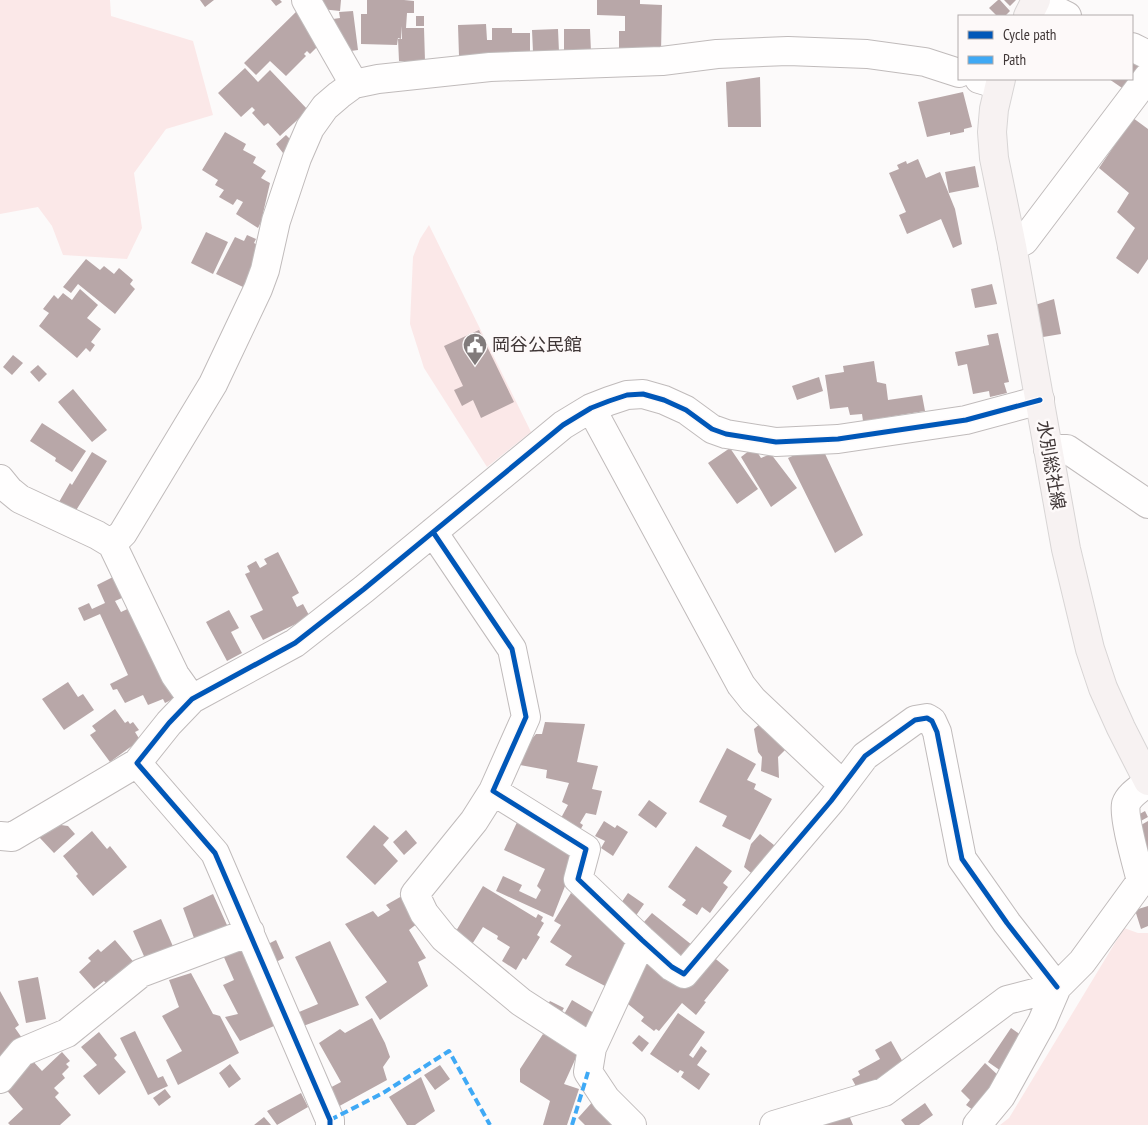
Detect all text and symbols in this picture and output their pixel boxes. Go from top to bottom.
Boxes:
legend [958,15,1133,80]
text: Cycle path [1003,25,1056,44]
text: Path [1003,50,1026,69]
public building icon: 岡谷公民館 [462,332,488,366]
place label: 岡谷公民館 [492,333,582,356]
street label: 水別総社線 [1032,419,1071,511]

